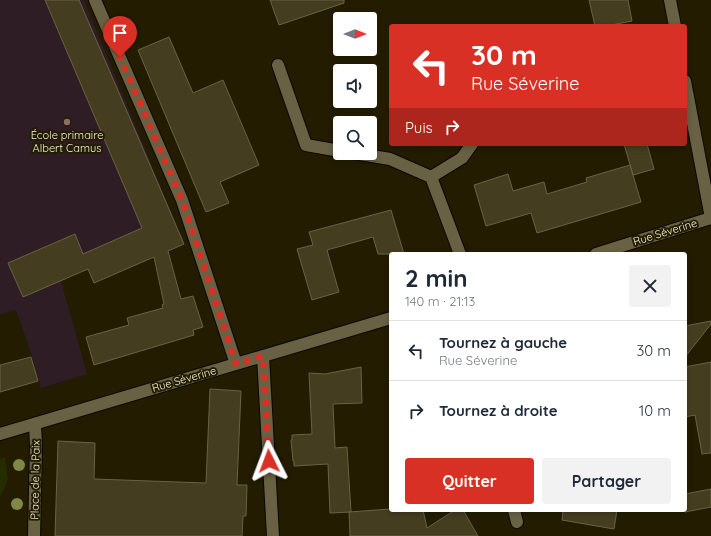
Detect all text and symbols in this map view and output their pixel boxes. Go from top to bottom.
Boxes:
north arrow [333,12,377,56]
map controls [333,12,377,160]
pin [103,16,137,57]
icon: arrive [109,22,131,44]
text: 30 m [471,37,537,72]
icon: left [405,40,457,92]
button: sound [333,64,377,108]
text: Rue Séverine [471,72,579,95]
button: search [333,116,377,160]
icon: right [441,116,463,138]
marker: École primaire Albert Camus [62,117,72,127]
text: Puis [405,118,433,137]
place label: École primaire Albert Camus [31,128,103,155]
street label: Rue Séverine [631,216,699,248]
text: 2 min [405,263,467,293]
button: close [629,265,671,307]
text: 140 m · 21:13 [405,293,475,309]
text: Tournez à gauche [439,333,567,352]
icon: left [405,340,427,362]
text: 30 m [636,341,671,360]
text: Rue Séverine [439,352,517,368]
street label: Rue Séverine [150,363,218,395]
icon: right [405,400,427,422]
text: Tournez à droite [439,401,558,420]
text: 10 m [639,401,671,420]
street label: Place de la Paix [27,440,43,520]
position arrow [248,440,290,482]
button: Quitter [405,458,534,504]
button: Partager [542,458,671,504]

